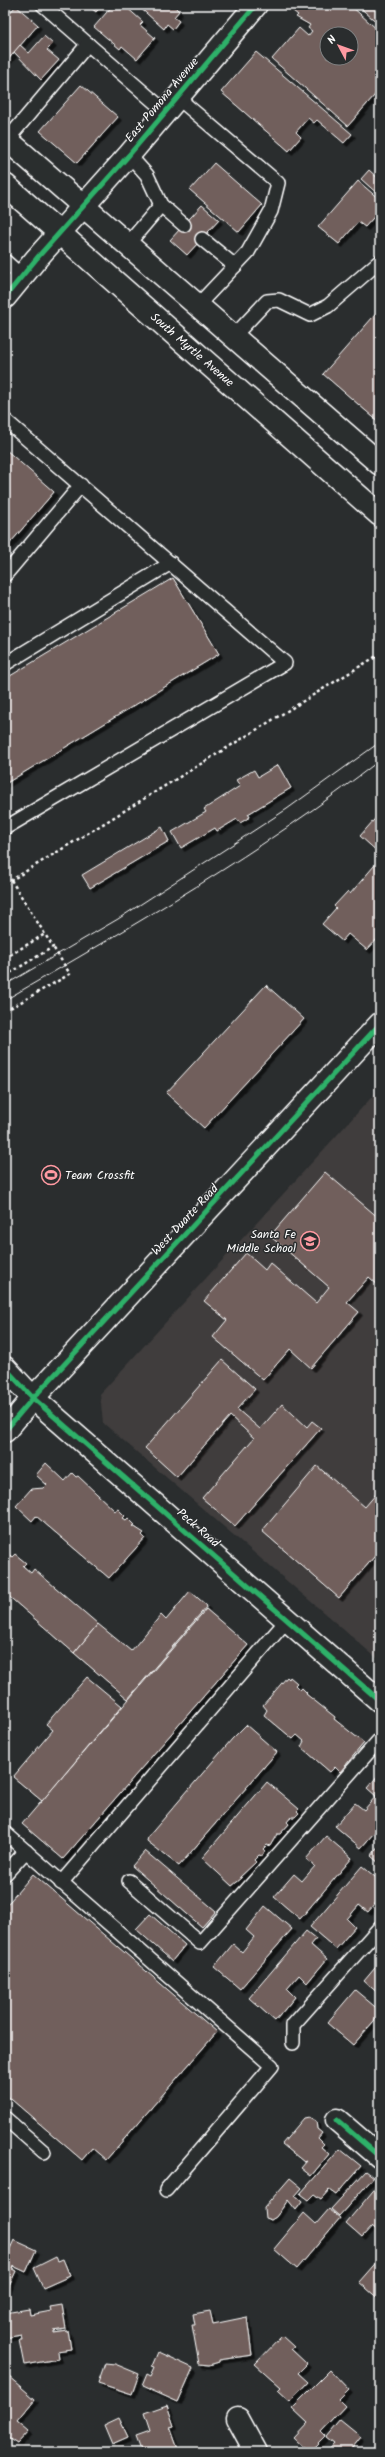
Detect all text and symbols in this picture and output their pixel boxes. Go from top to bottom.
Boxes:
north arrow [319,26,359,66]
text: N [323,32,341,49]
street label: East Pomona Avenue [121,53,204,147]
street label: South Myrtle Avenue [146,308,239,392]
sports icon: Team Crossfit [40,1164,62,1186]
place label: Team Crossfit [65,1166,135,1185]
street label: West Duarte Road [147,1179,224,1260]
place label: Santa Fe Middle School [227,1225,297,1258]
school or university icon: Santa Fe Middle School [299,1230,321,1252]
street label: Peck Road [172,1504,225,1553]

